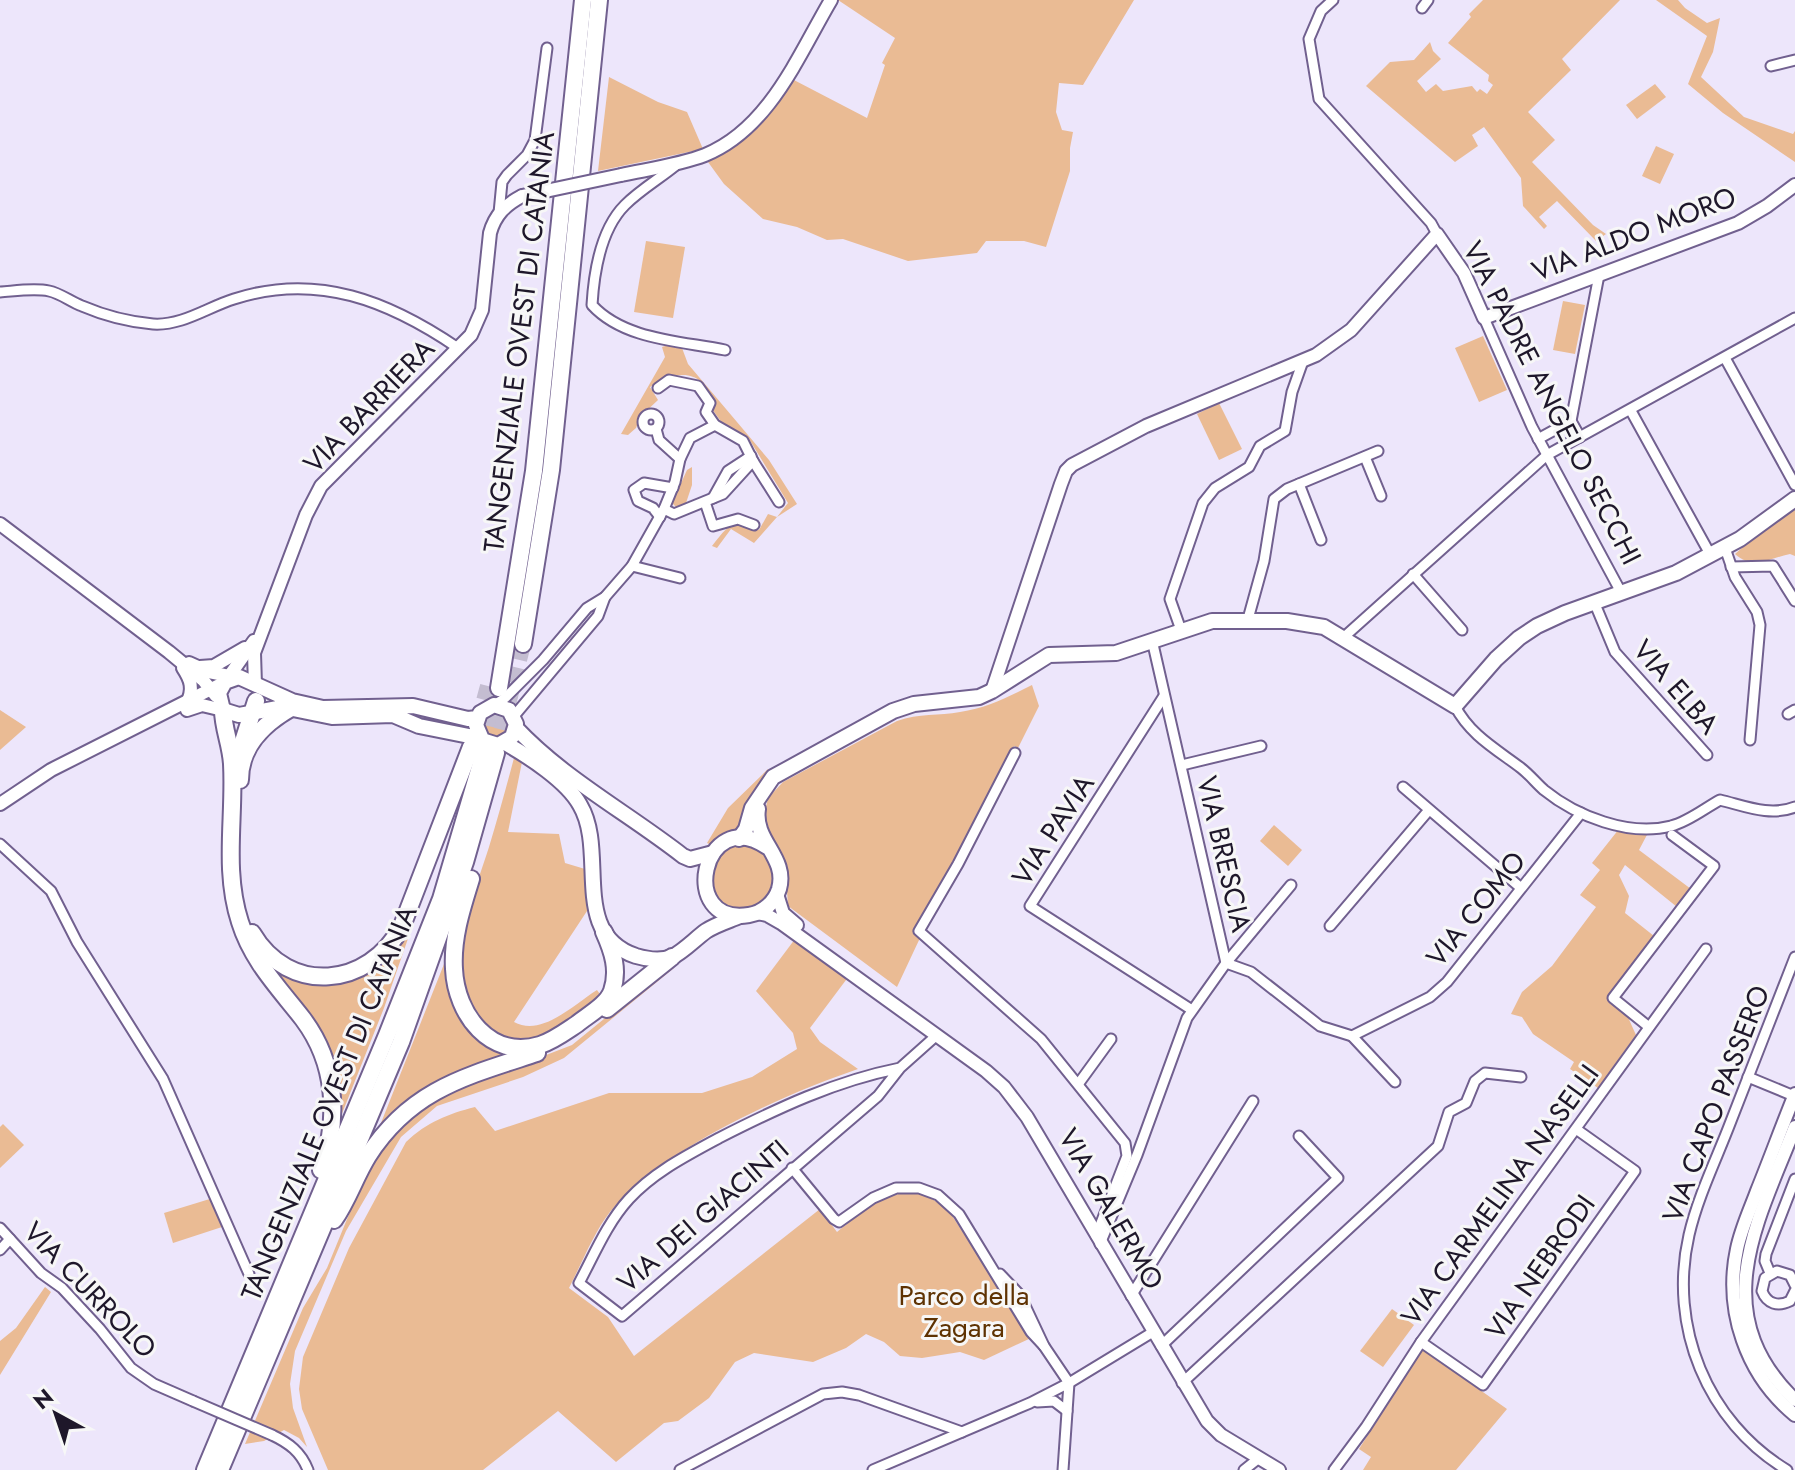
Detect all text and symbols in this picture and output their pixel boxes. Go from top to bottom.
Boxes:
street label: TANGENZIALE OVEST DI CATANIA [473,129,565,555]
street label: VIA ALDO MORO [1526,176,1742,292]
street label: VIA PADRE ANGELO SECCHI [1452,234,1652,572]
street label: VIA BARRIERA [294,329,444,483]
street label: VIA ELBA [1623,631,1729,744]
street label: VIA PAVIA [1002,766,1105,894]
street label: VIA BRESCIA [1186,772,1262,936]
street label: VIA COMO [1417,842,1535,976]
street label: TANGENZIALE OVEST DI CATANIA [231,899,428,1307]
street label: VIA CAPO PASSERO [1652,979,1780,1229]
street label: VIA CARMELINA NASELLI [1391,1056,1609,1334]
street label: VIA GALERMO [1048,1121,1174,1297]
street label: VIA DEI GIACINTI [608,1130,798,1302]
street label: VIA NEBRODI [1475,1186,1605,1348]
street label: VIA CURROLO [14,1212,166,1368]
park label: Parco della Zagara [899,1275,1029,1348]
north arrow [16,1374,96,1454]
text: N [26,1381,60,1417]

